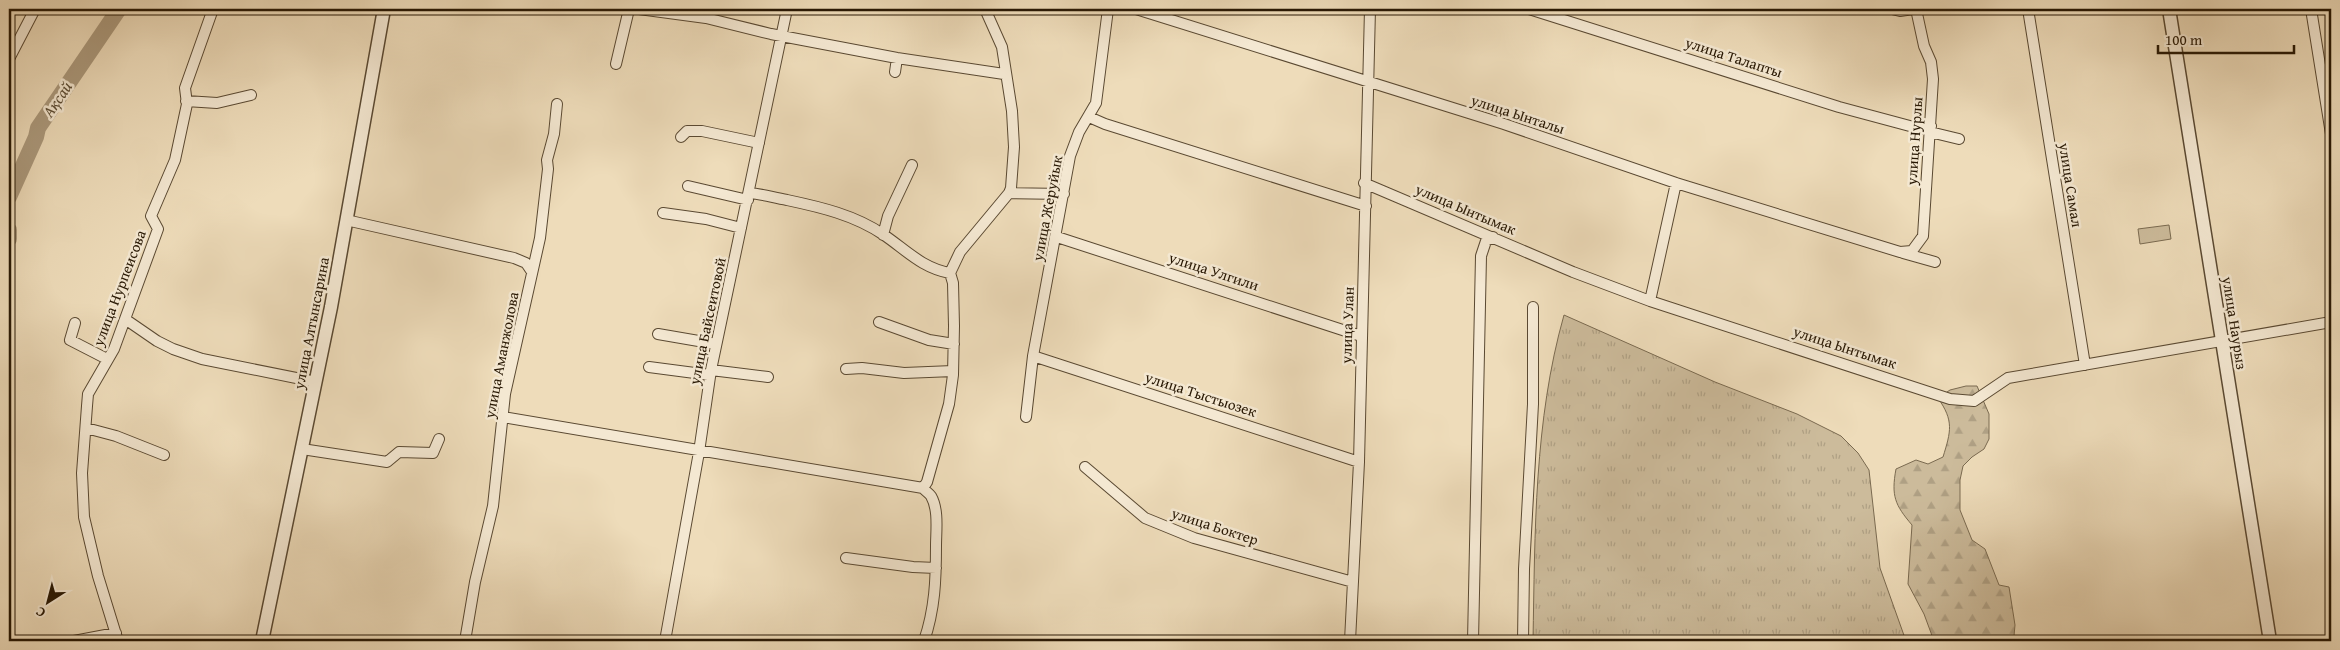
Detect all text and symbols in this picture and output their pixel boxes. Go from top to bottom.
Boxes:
scale bar [2158,22,2294,54]
text: 100 m [2165,29,2203,50]
street label: улица Талапты [1682,31,1786,83]
water label: Ақсай [36,76,78,123]
street label: улица Ынталы [1468,89,1568,139]
street label: улица Нурлы [1900,96,1928,187]
street label: улица Самал [2054,140,2088,229]
street label: улица Жеруйык [1026,153,1068,264]
street label: улица Ынтымак [1411,178,1520,240]
street label: улица Нурпеисова [87,226,151,350]
street label: улица Улгили [1165,246,1262,295]
street label: улица Алтынсарина [288,254,334,392]
street label: улица Байсеитовой [683,255,731,388]
street label: улица Наурыз [2217,274,2253,371]
street label: улица Улан [1335,286,1359,365]
street label: улица Аманжолова [478,289,524,421]
street label: улица Ынтымак [1790,320,1900,374]
street label: улица Тыстыозек [1142,366,1260,422]
street label: улица Боктер [1168,502,1261,550]
north arrow [22,578,72,628]
text: С [31,602,49,623]

